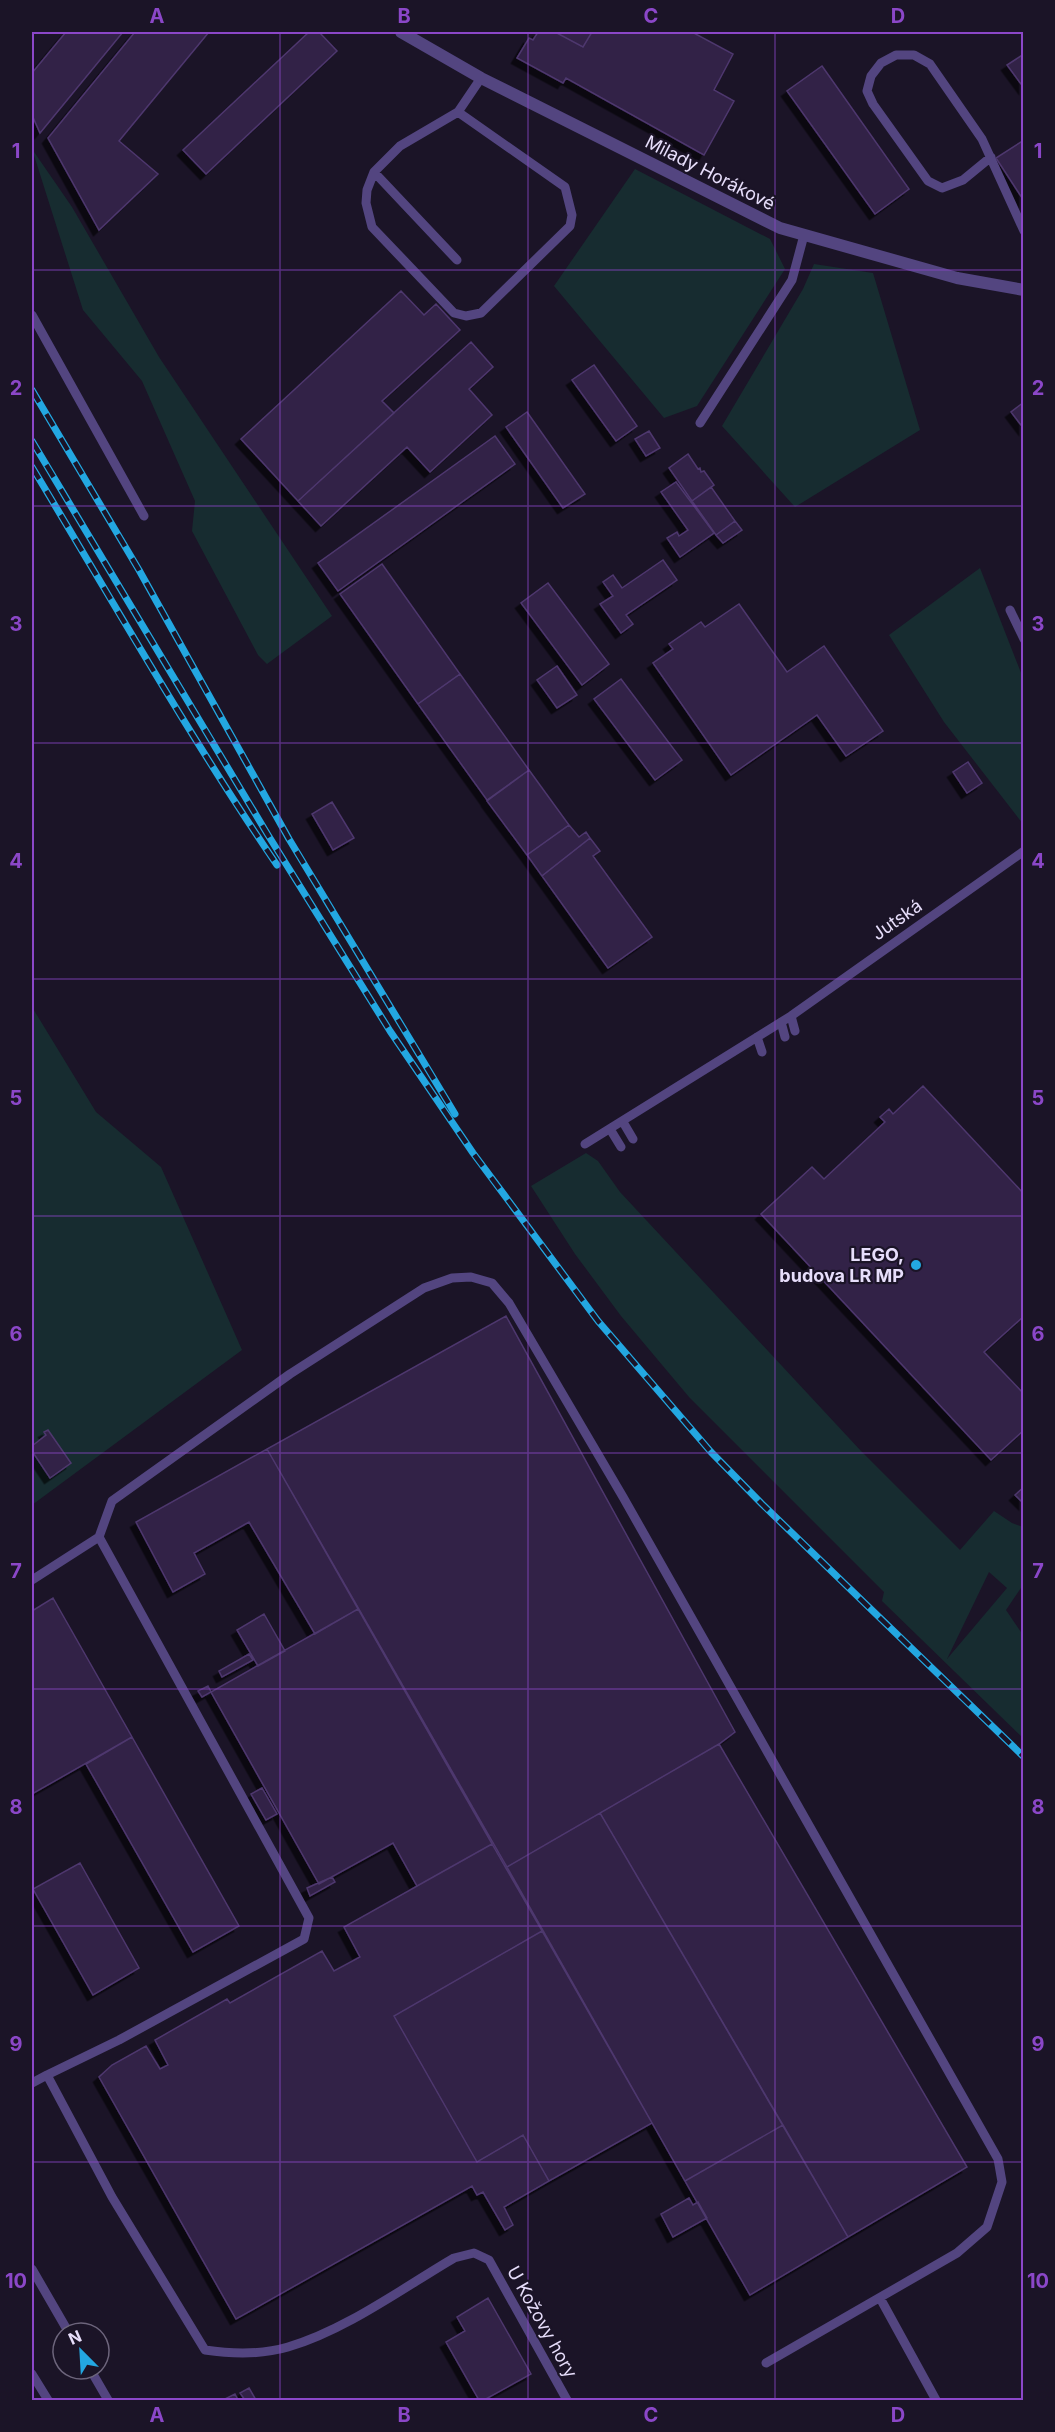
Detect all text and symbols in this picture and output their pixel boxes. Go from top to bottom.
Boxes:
text: A [150,4,165,28]
text: B [397,4,411,28]
text: C [644,4,658,28]
text: D [891,4,905,28]
street label: Milady Horákové [642,131,779,214]
text: 1 [12,139,20,163]
text: 1 [1034,139,1042,163]
text: 2 [10,376,22,400]
text: 2 [1032,376,1044,400]
text: 3 [10,612,22,636]
text: 3 [1032,612,1044,636]
text: 4 [9,849,23,873]
text: 4 [1031,849,1045,873]
street label: Jutská [868,895,926,944]
text: 5 [10,1086,22,1110]
text: 5 [1032,1086,1044,1110]
place label: LEGO, budova LR MP [779,1244,904,1286]
marker: LEGO, budova LR MP [909,1258,923,1272]
text: 6 [10,1322,23,1346]
text: 6 [1032,1322,1045,1346]
text: 7 [10,1559,22,1583]
text: 7 [1032,1559,1044,1583]
text: 8 [9,1795,23,1819]
text: 8 [1031,1795,1045,1819]
text: 9 [10,2032,23,2056]
text: 9 [1032,2032,1045,2056]
street label: U Kožovy hory [503,2262,582,2381]
text: 10 [5,2269,27,2293]
text: 10 [1027,2269,1049,2293]
north arrow [51,2321,111,2381]
text: N [65,2326,85,2349]
text: A [150,2403,165,2427]
text: B [397,2403,411,2427]
text: C [644,2403,658,2427]
text: D [891,2403,905,2427]

